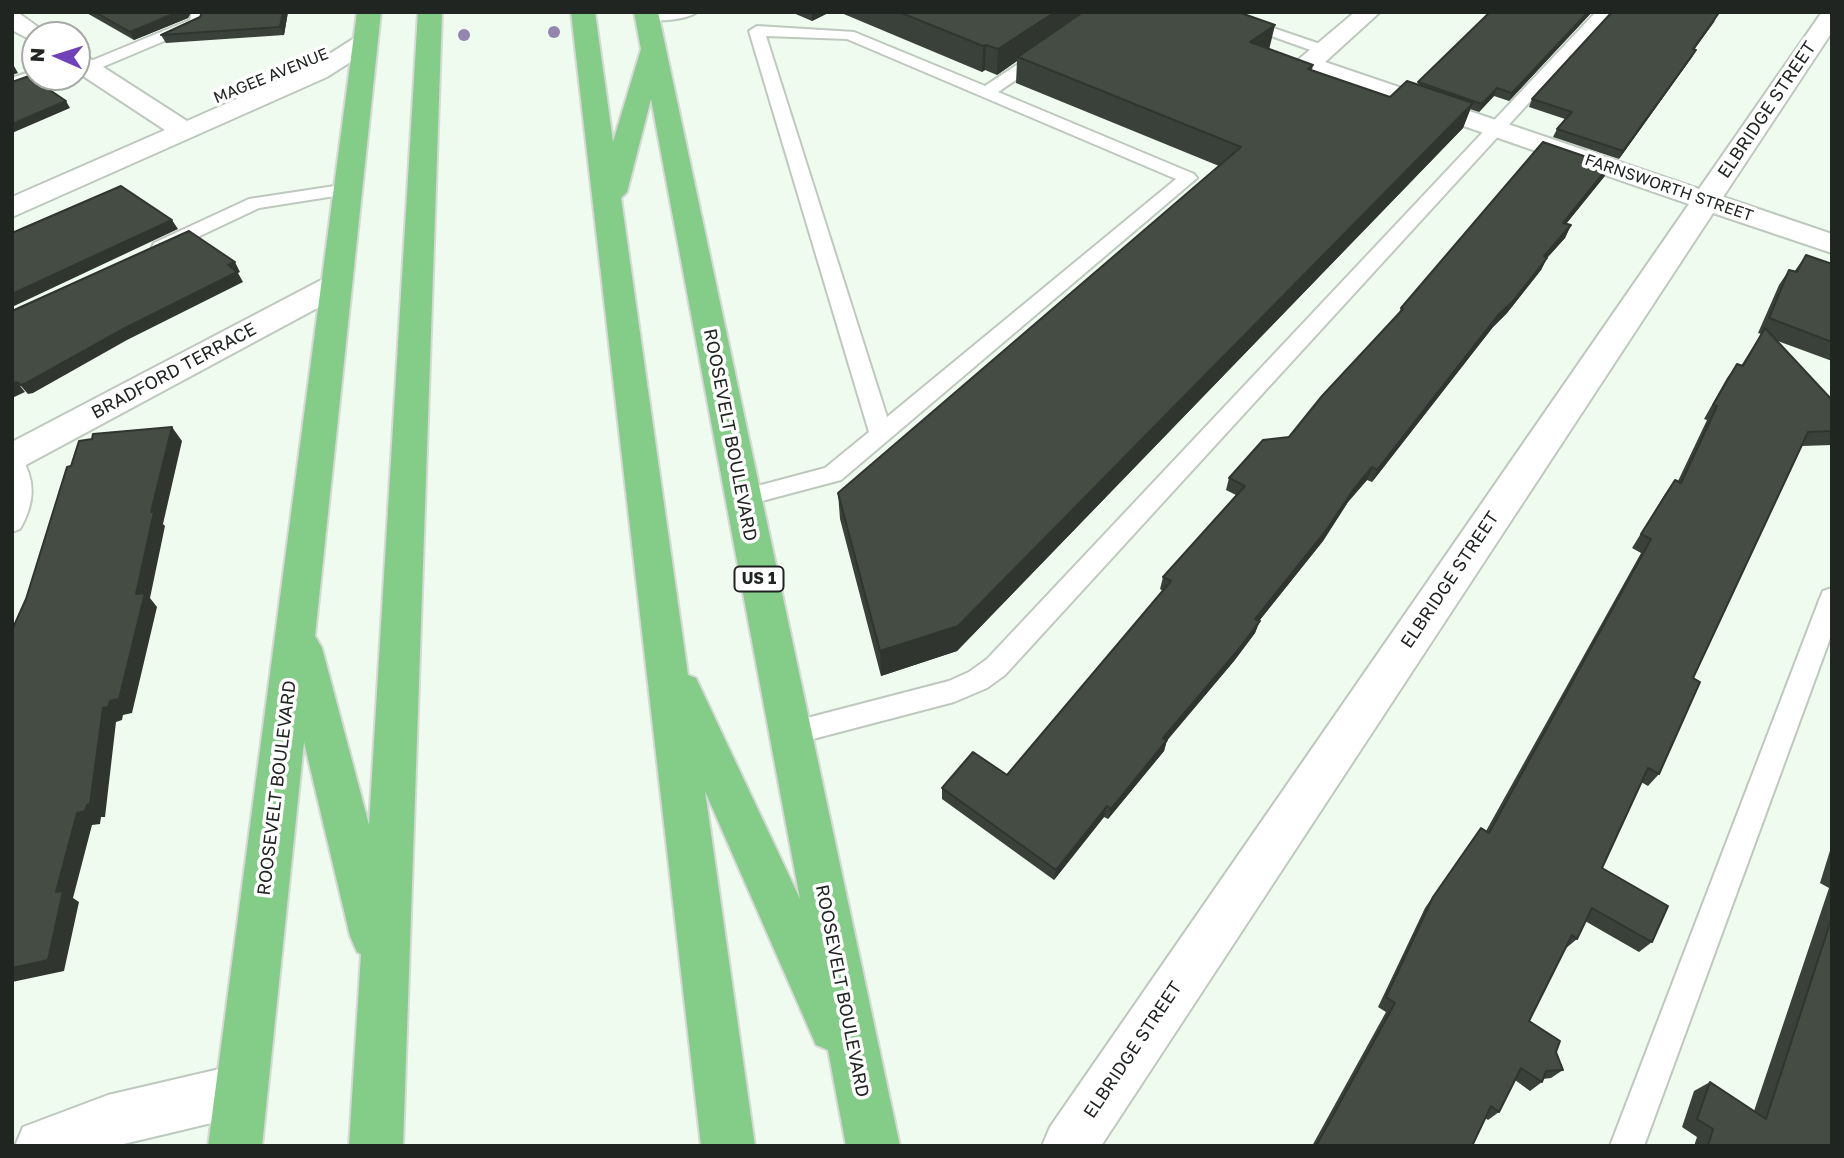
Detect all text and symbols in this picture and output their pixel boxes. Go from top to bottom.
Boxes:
north arrow [21,21,91,91]
street label: ELBRIDGE STREET [1713,38,1821,182]
street label: MAGEE AVENUE [211,44,331,108]
text: N [25,47,48,63]
street label: FARNSWORTH STREET [1582,150,1756,226]
street label: BRADFORD TERRACE [88,318,260,424]
street label: ROOSEVELT BOULEVARD [699,327,761,543]
street label: ELBRIDGE STREET [1396,508,1504,652]
road number: US 1 [734,566,784,592]
street label: ROOSEVELT BOULEVARD [253,679,301,897]
street label: ROOSEVELT BOULEVARD [811,883,873,1099]
street label: ELBRIDGE STREET [1079,978,1187,1122]

